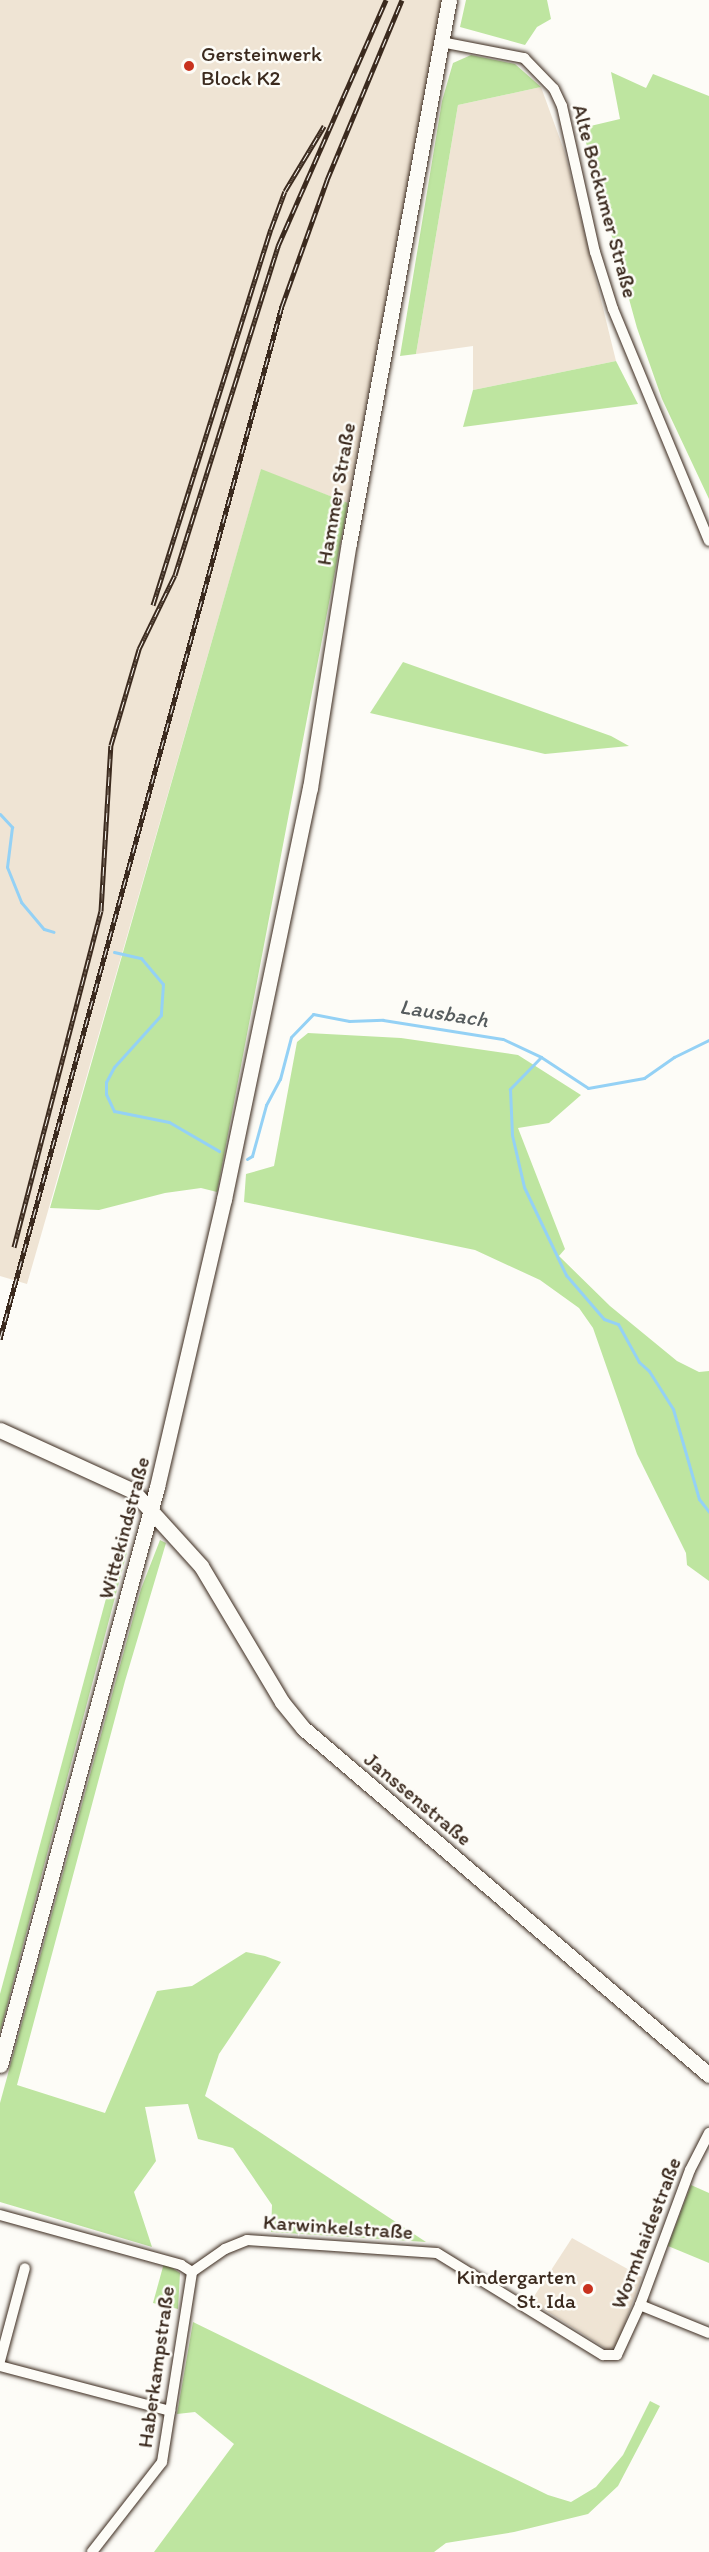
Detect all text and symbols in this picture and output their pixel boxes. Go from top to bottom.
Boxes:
place label: Gersteinwerk Block K2 [201,41,322,91]
marker: Gersteinwerk Block K2 [182,59,196,73]
street label: Alte Bockumer Straße [567,101,643,301]
street label: Hammer Straße [311,421,361,567]
water label: Lausbach [398,993,490,1033]
street label: Wittekindstraße [93,1454,155,1602]
street label: Janssenstraße [359,1747,477,1851]
street label: Wormhaidestraße [605,2154,687,2312]
street label: Karwinkelstraße [262,2209,414,2245]
place label: Kindergarten St. Ida [456,2264,576,2314]
marker: Kindergarten St. Ida [581,2282,595,2296]
street label: Haberkampstraße [132,2284,180,2450]

